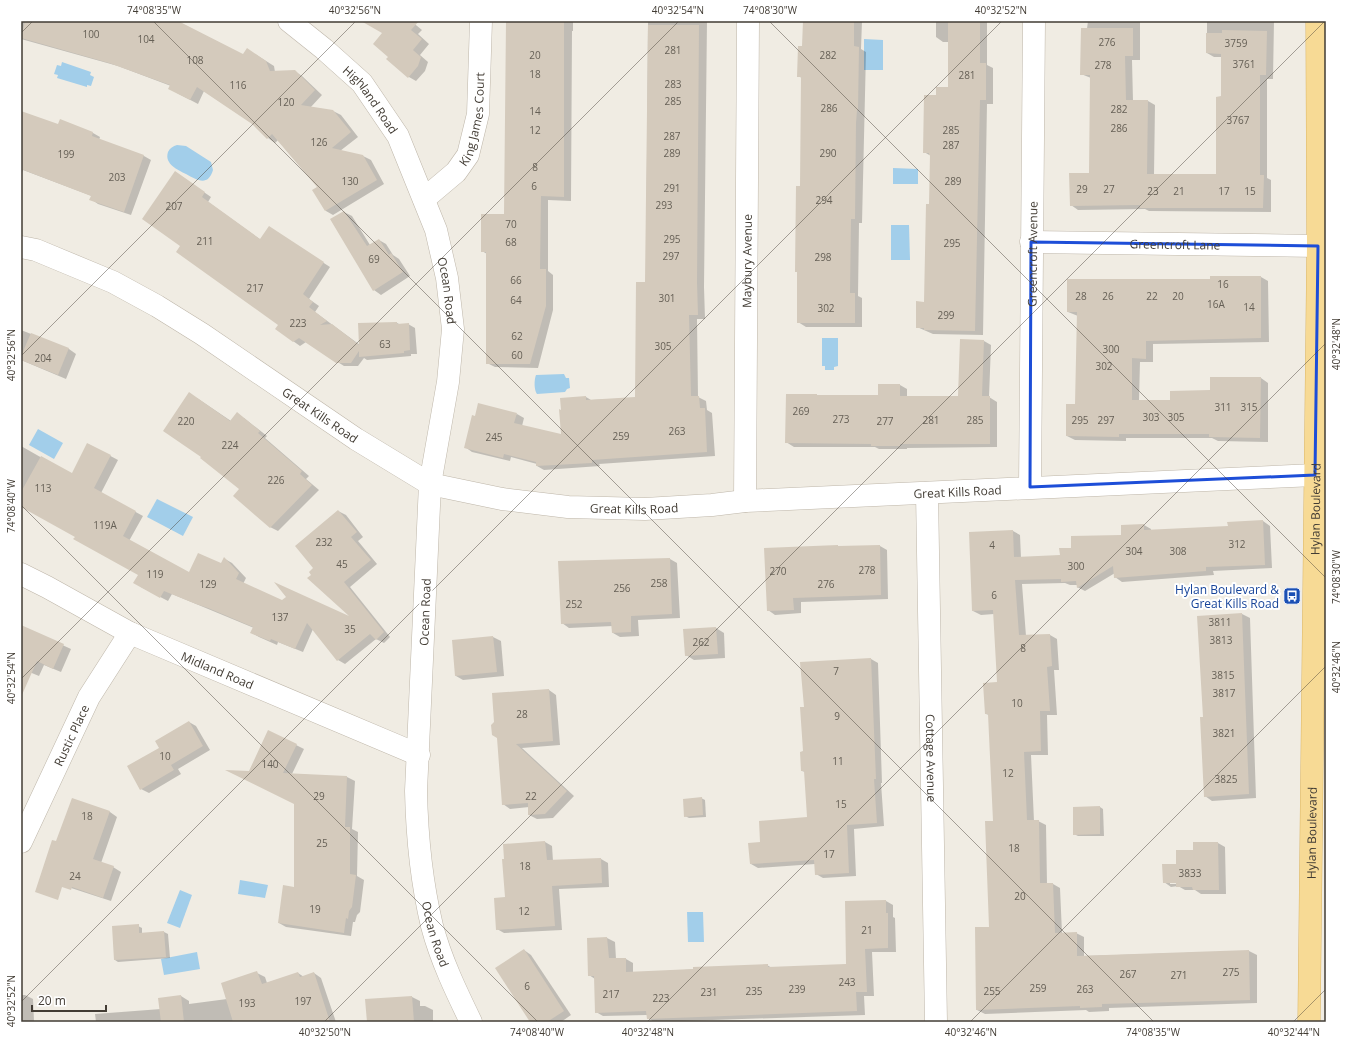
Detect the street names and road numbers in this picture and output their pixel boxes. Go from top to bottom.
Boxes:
street label: Highland Road [339,61,402,137]
street label: King James Court [455,72,488,169]
street label: Greencroft Avenue [1023,201,1041,307]
street label: Maybury Avenue [738,214,755,308]
street label: Greencroft Lane [1129,235,1221,253]
street label: Ocean Road [434,255,461,325]
street label: Great Kills Road [279,383,362,447]
street label: Hylan Boulevard [1306,463,1324,555]
street label: Great Kills Road [913,481,1002,502]
street label: Great Kills Road [590,499,679,518]
street label: Ocean Road [415,578,435,646]
street label: Midland Road [179,647,256,693]
street label: Rustic Place [49,701,93,769]
street label: Cottage Avenue [922,714,941,802]
street label: Hylan Boulevard [1302,787,1320,879]
street label: Ocean Road [418,900,454,969]

